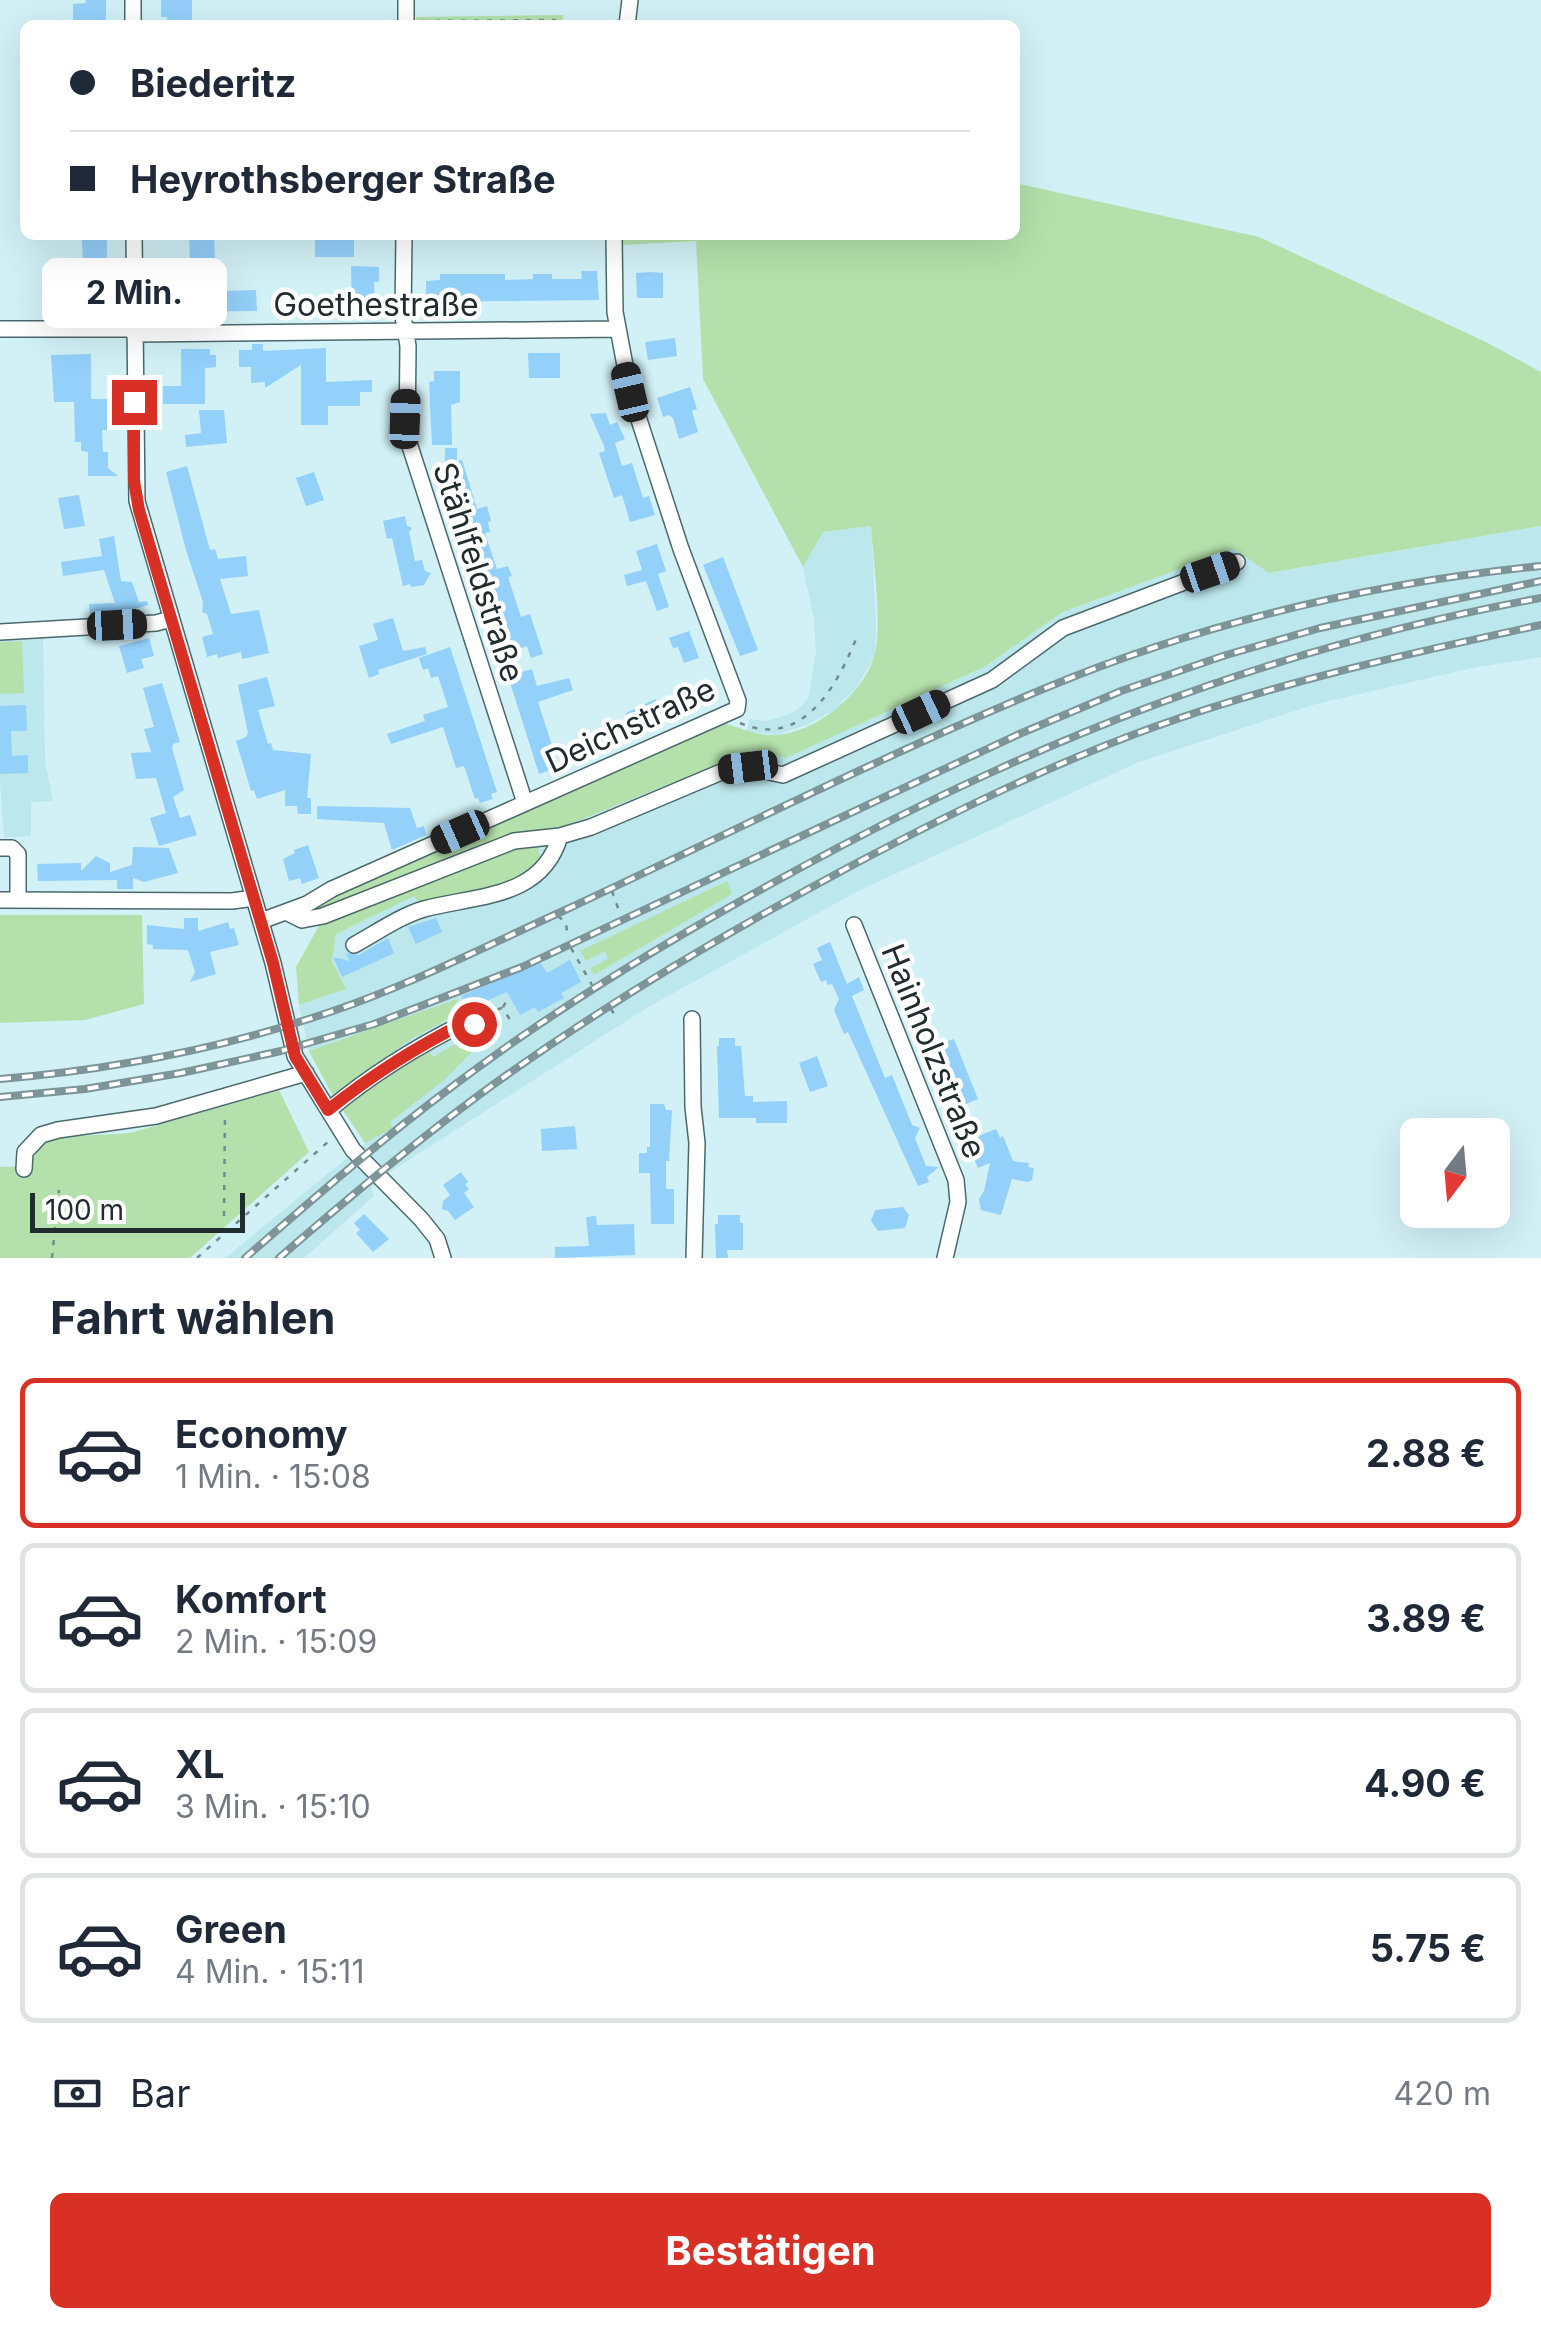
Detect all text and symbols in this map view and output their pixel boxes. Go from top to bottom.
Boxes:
text: Biederitz [130,60,296,106]
text: Heyrothsberger Straße [130,156,556,202]
callout: 2 Min. [42,257,226,327]
text: 2 Min. [86,273,183,312]
street label: Goethestraße [273,285,479,324]
car [609,359,651,425]
route end [112,380,157,425]
car [389,388,421,450]
street label: Stählfeldstraße [425,457,533,687]
car [1177,548,1243,596]
car [86,608,148,642]
street label: Deichstraße [539,669,721,781]
car [887,686,955,738]
car [716,748,780,786]
car [426,806,494,858]
street label: Hainholzstraße [873,938,995,1164]
route start [452,1002,497,1047]
north arrow [1400,1118,1510,1228]
map controls [1400,1118,1510,1228]
scale bar [30,1188,245,1232]
text: 100 m [45,1193,124,1227]
text: Fahrt wählen [50,1290,335,1345]
icon: car [55,1408,145,1498]
text: Economy [175,1411,348,1457]
text: 2.88 € [1366,1430,1486,1476]
text: 1 Min. · 15:08 [175,1457,371,1496]
icon: car [55,1573,145,1663]
text: Komfort [175,1576,327,1622]
text: 3.89 € [1366,1595,1486,1641]
text: 2 Min. · 15:09 [175,1622,377,1661]
icon: car [55,1738,145,1828]
text: XL [175,1741,225,1787]
text: 4.90 € [1364,1760,1486,1806]
text: 3 Min. · 15:10 [175,1787,371,1826]
icon: car [55,1903,145,1993]
text: Green [175,1906,287,1952]
text: 5.75 € [1370,1925,1486,1971]
text: 4 Min. · 15:11 [175,1952,364,1991]
icon: cash [50,2066,105,2121]
text: Bar [130,2070,191,2116]
text: 420 m [1394,2074,1491,2113]
button: Bestätigen [50,2193,1491,2308]

